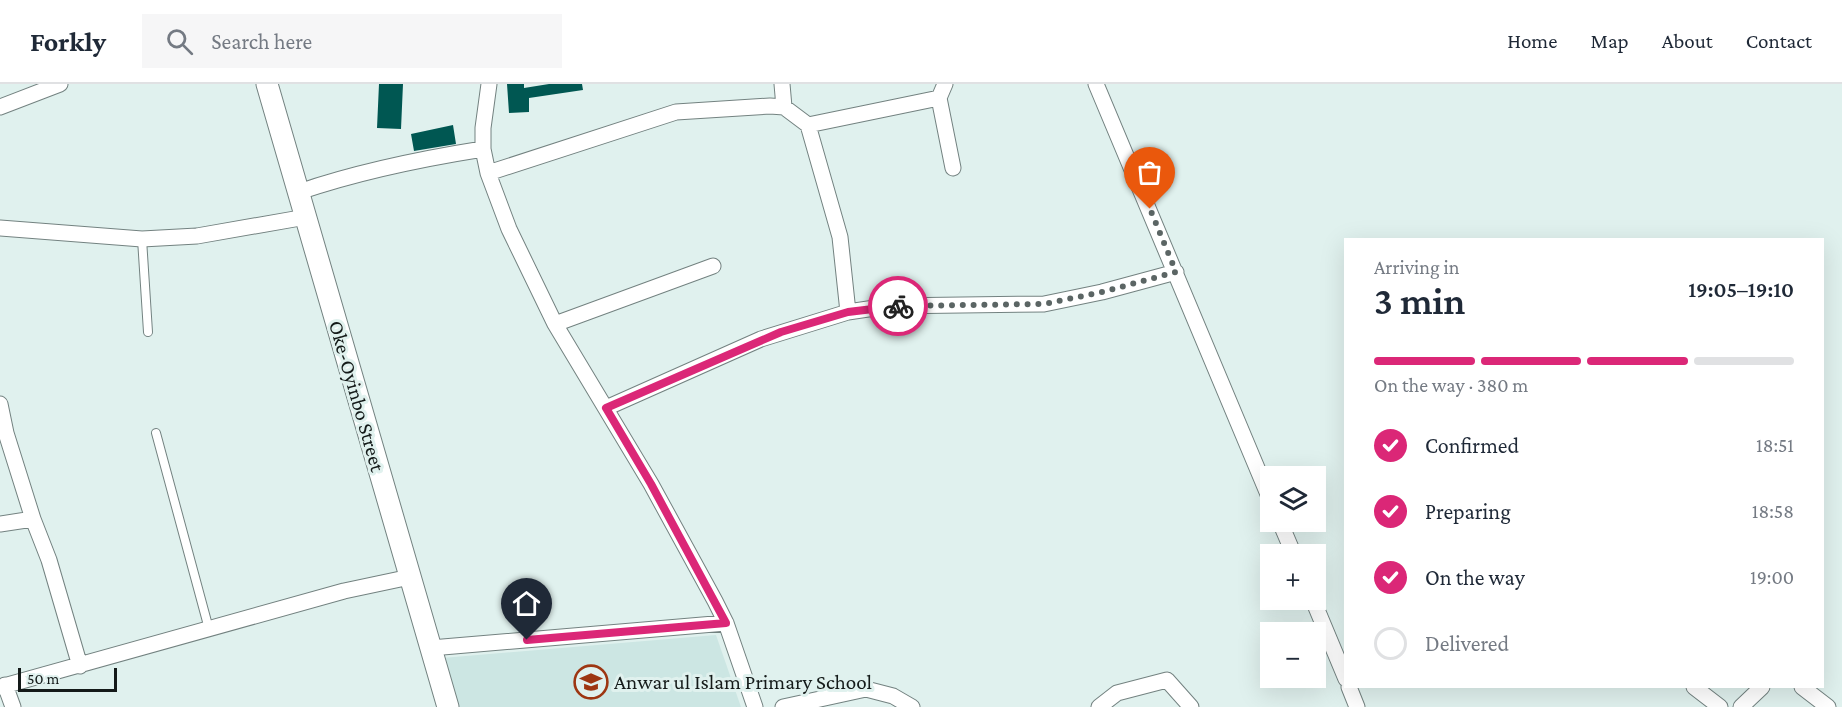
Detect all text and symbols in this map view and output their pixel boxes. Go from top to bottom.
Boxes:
search box [142,14,562,68]
icon: search [163,25,196,58]
text: Forkly [30,26,106,57]
text: Search here [211,29,312,54]
text: Home [1507,29,1557,53]
text: Map [1590,29,1629,53]
text: About [1662,29,1713,53]
text: Contact [1746,29,1812,53]
pin [1124,147,1175,209]
icon: bag [1133,156,1166,189]
text: Arriving in [1374,256,1459,278]
courier [868,276,928,336]
text: 19:05–19:10 [1688,277,1794,302]
text: 3 min [1374,279,1465,322]
icon: bike [882,290,915,323]
street label: Oke-Oyinbo Street [324,318,390,475]
text: On the way · 380 m [1374,374,1528,396]
icon: check [1374,429,1407,462]
text: Confirmed [1425,433,1519,458]
text: 18:51 [1756,434,1794,456]
map controls [1260,466,1326,688]
button: layers [1260,466,1326,532]
icon: check [1374,495,1407,528]
text: Preparing [1425,499,1511,524]
text: 18:58 [1752,500,1794,522]
button: + [1260,544,1326,610]
icon: check [1374,561,1407,594]
text: On the way [1425,565,1525,590]
text: 19:00 [1750,566,1794,588]
pin [501,578,552,640]
icon: home [510,587,543,620]
button: − [1260,622,1326,688]
text: Delivered [1425,631,1509,656]
school or university icon: Anwar ul Islam Primary School [573,664,609,700]
scale bar [18,665,117,692]
text: 50 m [27,670,59,687]
place label: Anwar ul Islam Primary School [614,670,872,694]

